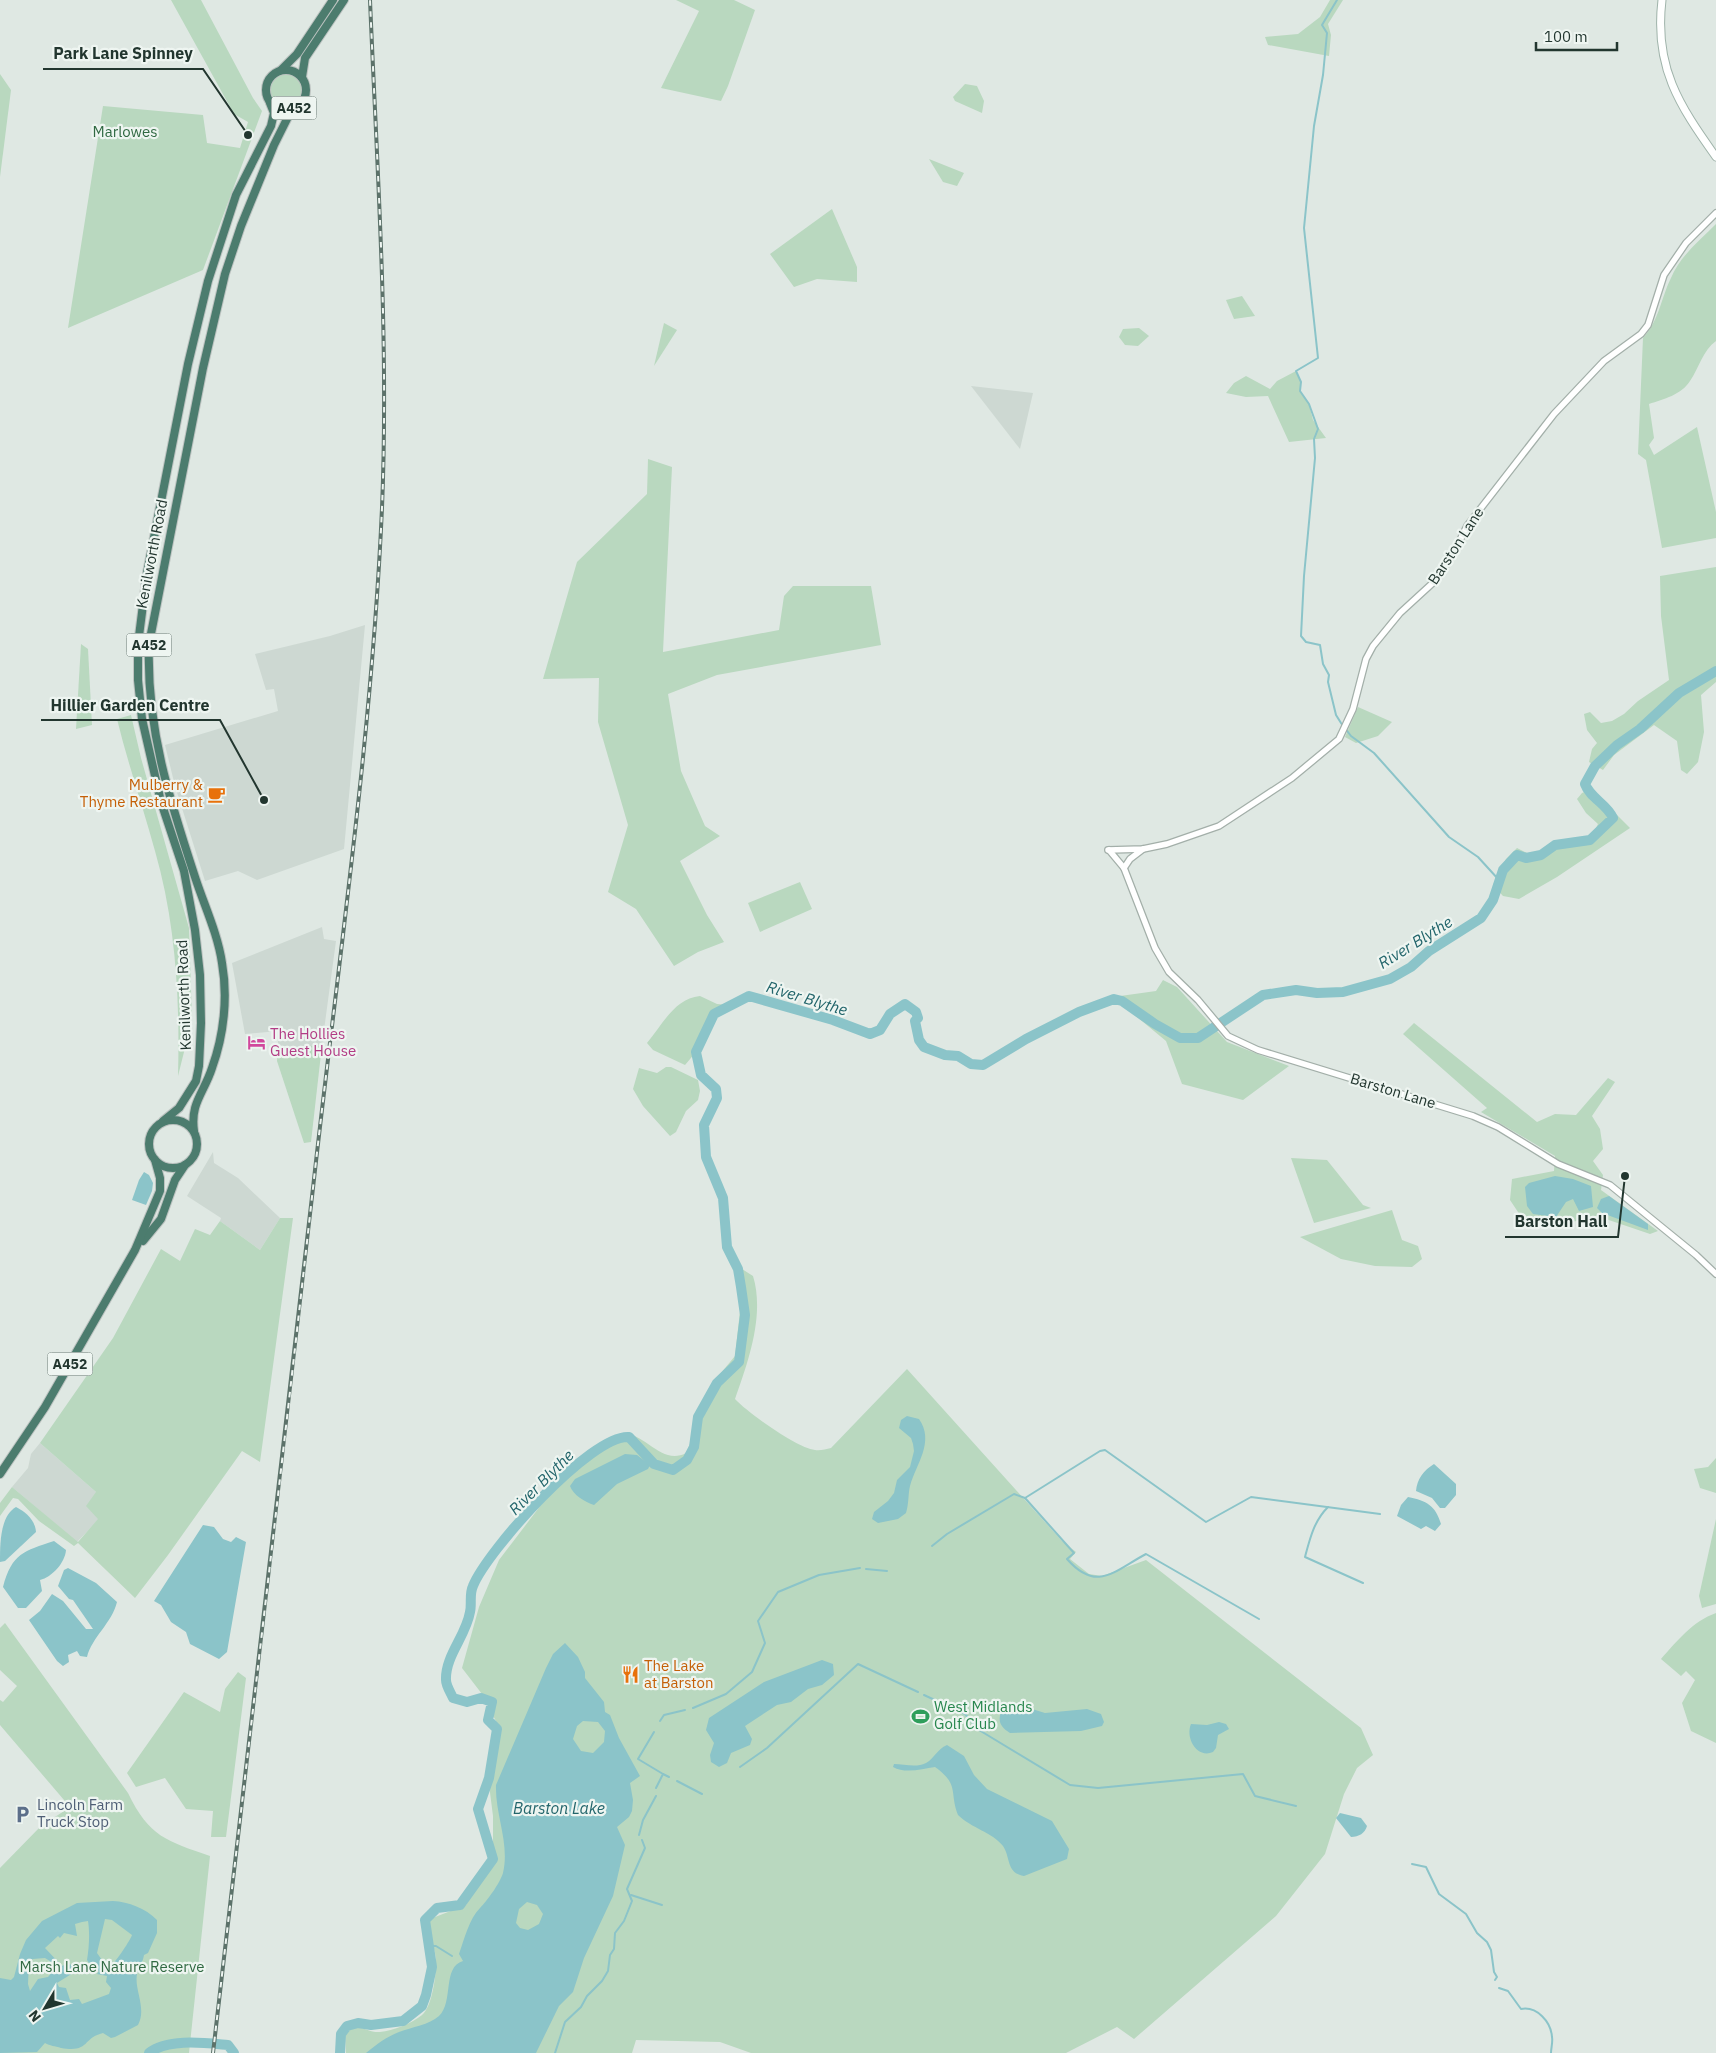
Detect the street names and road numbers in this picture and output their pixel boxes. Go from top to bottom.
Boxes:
road number: A452 [272,96,316,120]
street label: Kenilworth Road [132,498,171,610]
street label: Barston Lane [1424,503,1488,588]
road number: A452 [126,634,172,656]
street label: Kenilworth Road [172,939,195,1051]
street label: Barston Lane [1348,1069,1438,1113]
road number: A452 [48,1352,92,1376]

